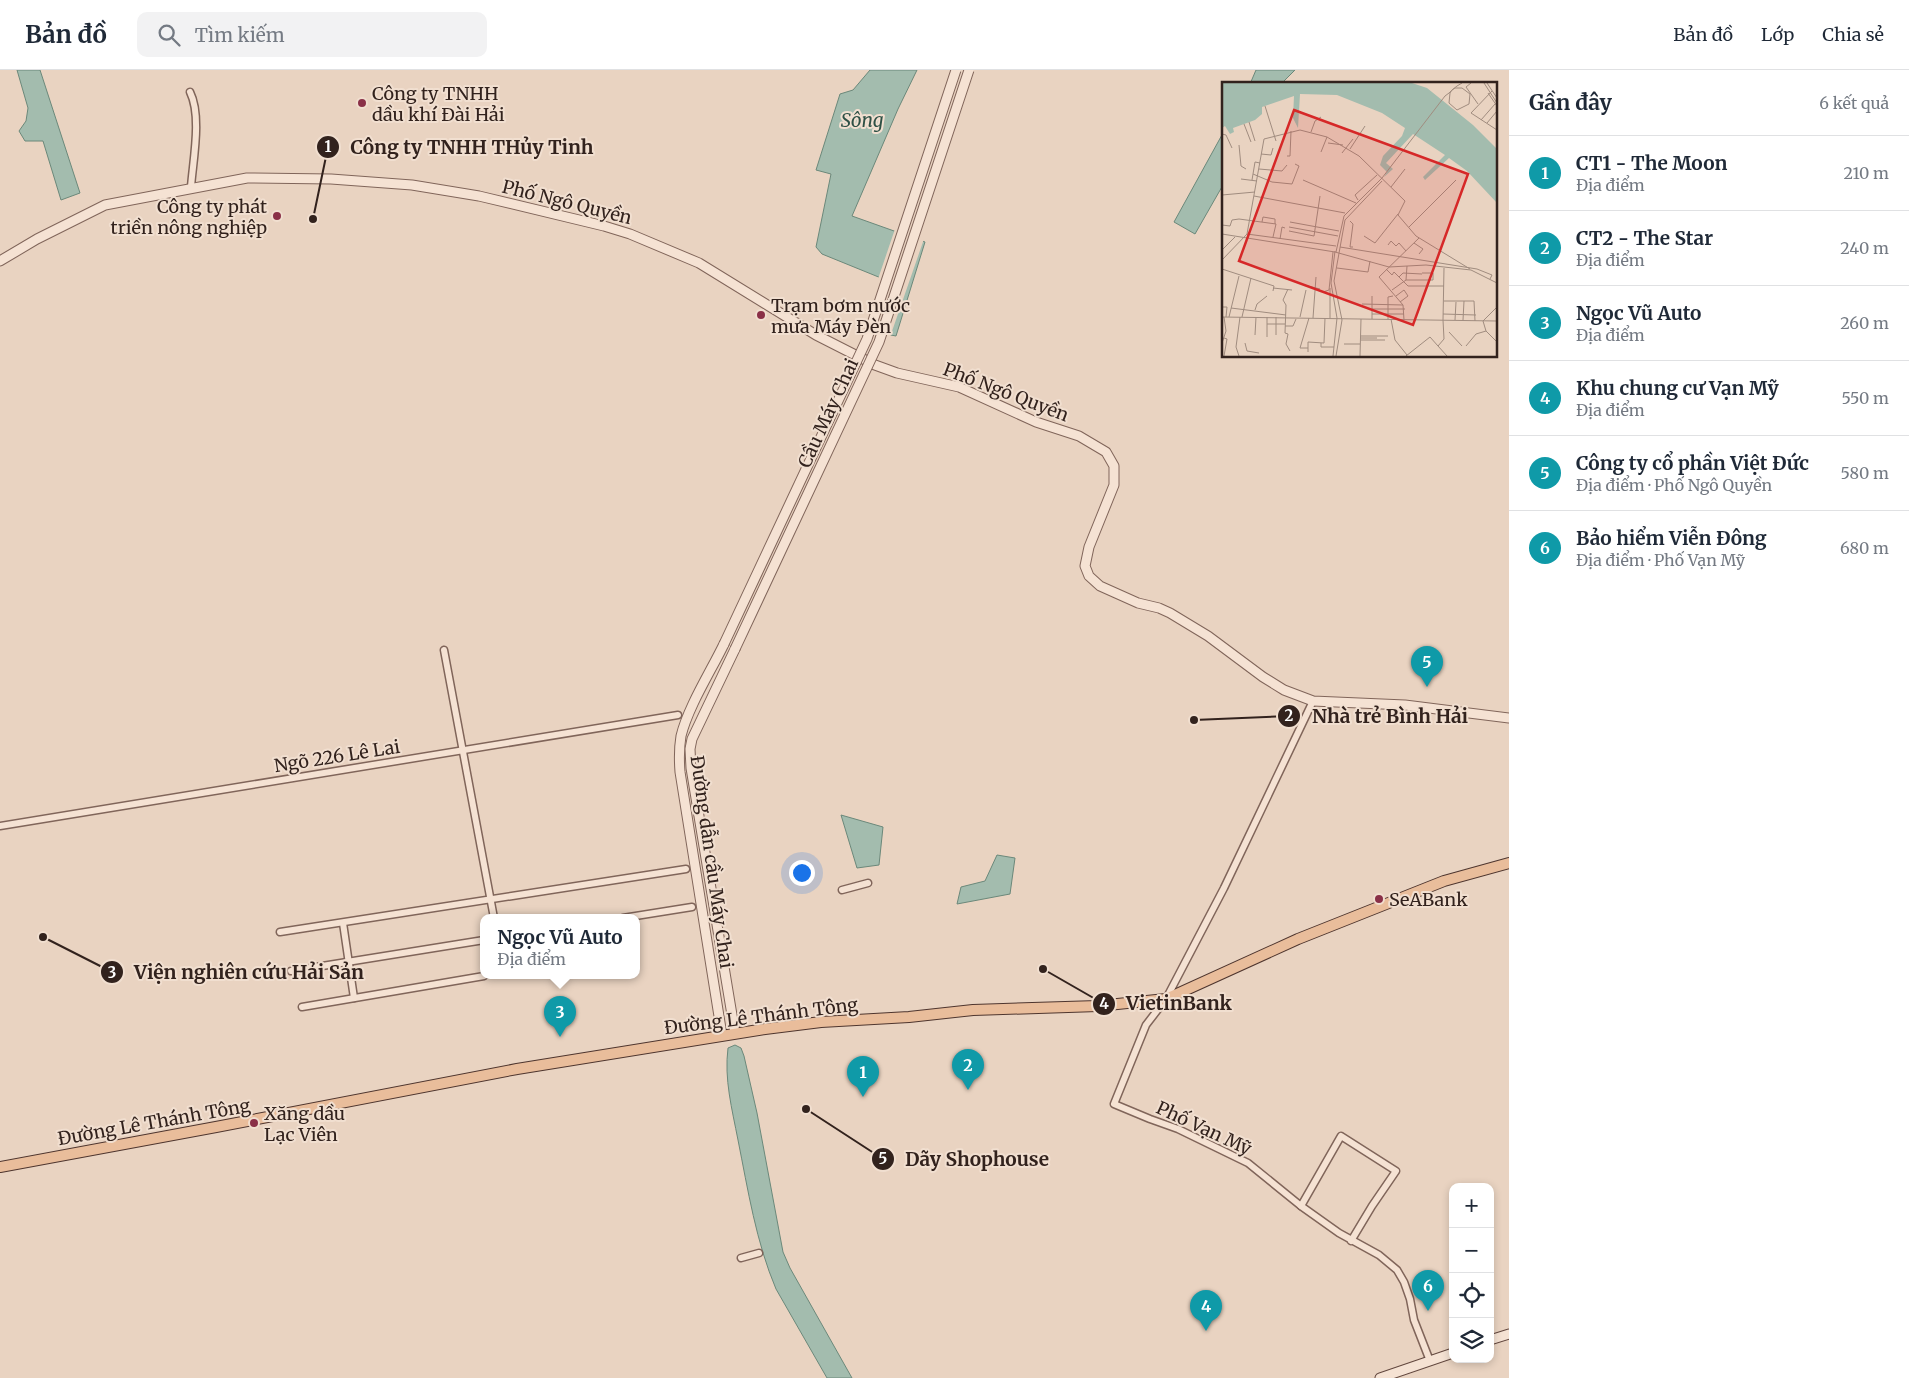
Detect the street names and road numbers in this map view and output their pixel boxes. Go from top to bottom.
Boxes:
street label: Phố Ngô Quyền [500,175,634,229]
street label: Cầu Máy Chai [793,355,863,471]
street label: Phố Ngô Quyền [940,357,1072,427]
street label: Ngõ 226 Lê Lai [272,735,402,777]
street label: Đường dẫn cầu Máy Chai [686,754,738,970]
street label: Đường Lê Thánh Tông [663,993,859,1039]
street label: Đường Lê Thánh Tông [56,1094,252,1150]
street label: Phố Vạn Mỹ [1153,1096,1256,1160]

